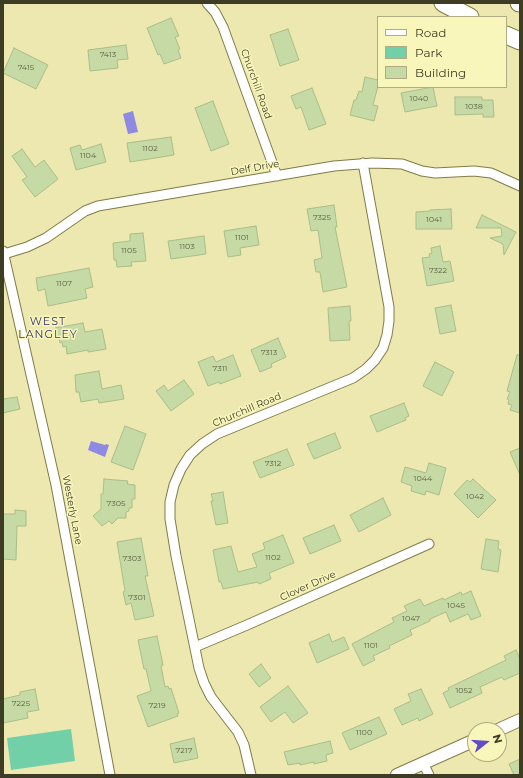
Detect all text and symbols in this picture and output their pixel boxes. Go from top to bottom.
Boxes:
legend [377,16,507,88]
text: Road [415,25,446,40]
text: Park [415,45,442,60]
street label: Churchill Road [238,47,274,121]
house number: 7413 [100,50,116,60]
house number: 7415 [18,63,34,73]
text: Building [415,65,466,80]
house number: 1040 [410,94,428,104]
house number: 1038 [465,102,483,112]
house number: 1102 [142,144,158,154]
house number: 1104 [80,151,96,161]
street label: Delf Drive [230,158,280,178]
house number: 7325 [313,213,331,223]
house number: 1041 [426,215,442,225]
house number: 1101 [235,233,249,243]
house number: 1103 [179,242,195,252]
house number: 1105 [121,246,137,256]
house number: 7322 [429,266,447,276]
house number: 1107 [56,279,72,289]
district label: WEST LANGLEY [18,315,78,341]
house number: 7313 [261,348,277,358]
house number: 7311 [213,364,227,374]
street label: Churchill Road [211,390,283,430]
house number: 7312 [265,459,281,469]
street label: Westerly Lane [59,474,85,546]
house number: 1044 [414,474,432,484]
house number: 1042 [466,492,484,502]
house number: 7305 [107,499,125,509]
house number: 1102 [265,553,281,563]
house number: 7303 [123,554,141,564]
street label: Clover Drive [278,568,338,604]
house number: 7301 [128,593,146,603]
house number: 1045 [447,601,465,611]
house number: 1047 [402,614,420,624]
house number: 1101 [364,641,378,651]
house number: 1052 [455,686,473,696]
house number: 7225 [12,699,30,709]
house number: 7219 [148,701,166,711]
north arrow [467,722,507,762]
house number: 1100 [356,728,372,738]
text: N [490,732,506,745]
house number: 7217 [176,746,192,756]

